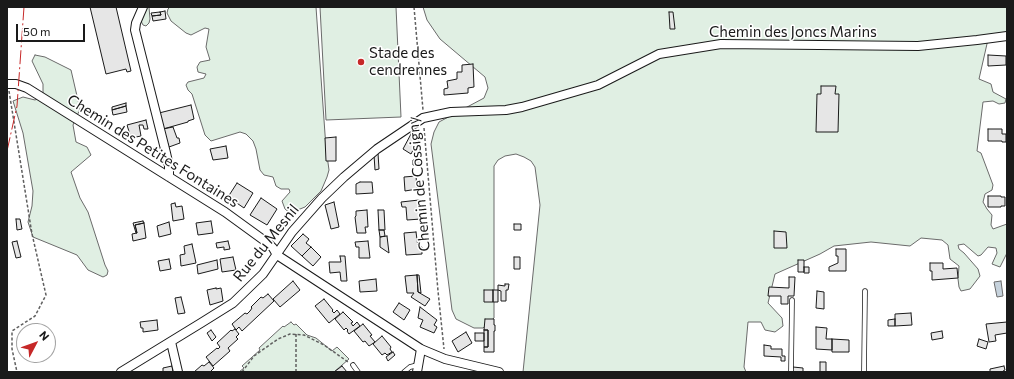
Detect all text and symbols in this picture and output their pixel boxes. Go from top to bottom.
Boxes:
scale bar [18,16,87,42]
street label: Chemin des Joncs Marins [709,23,877,41]
text: 50 m [23,24,51,38]
place label: Stade des cendrennes [369,44,447,79]
marker: Stade des cendrennes [356,57,366,67]
street label: Chemin des Petites Fontaines [64,91,242,211]
street label: Chemin de Cossigny [404,116,434,252]
street label: Rue du Mesnil [229,201,303,285]
north arrow [16,323,56,363]
text: N [37,328,52,343]

